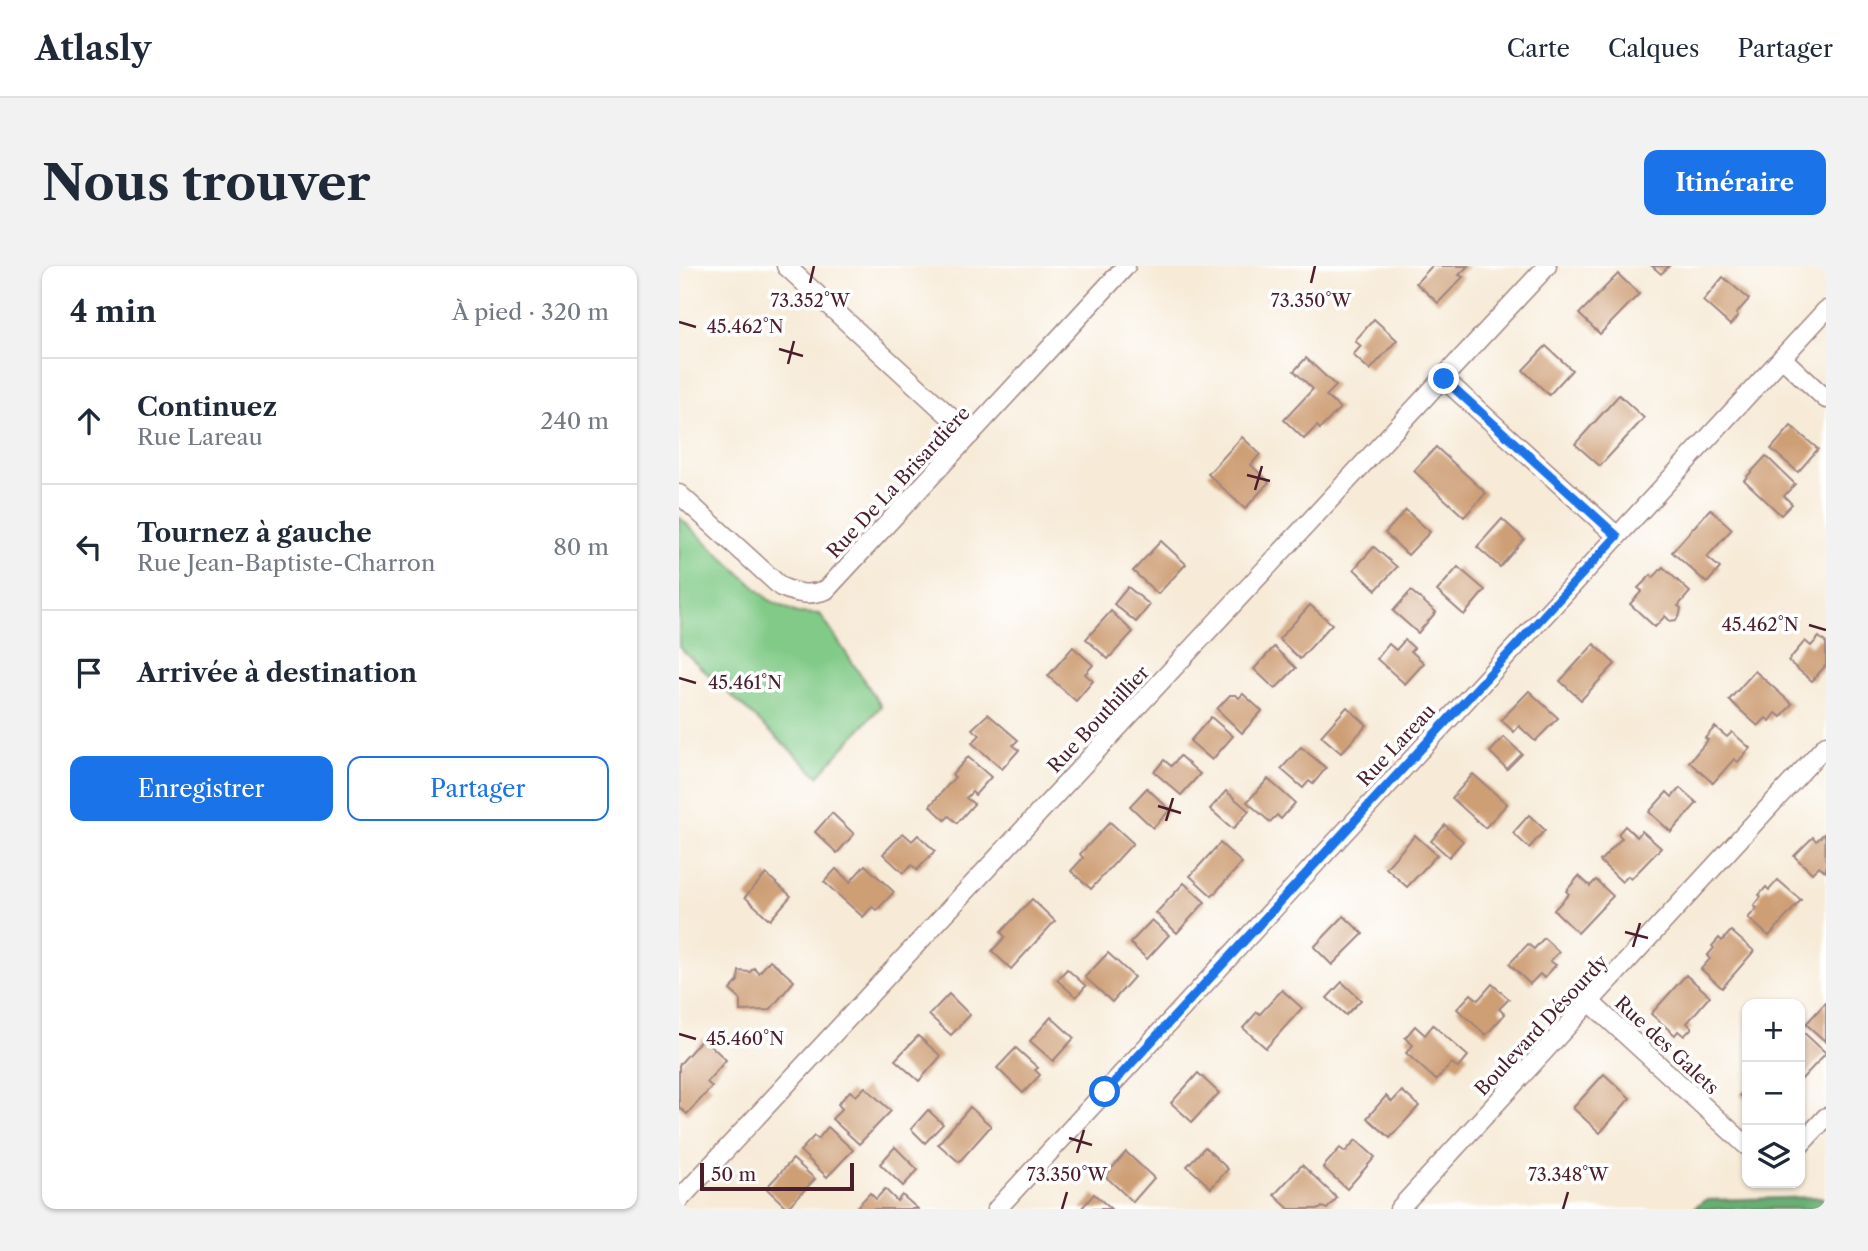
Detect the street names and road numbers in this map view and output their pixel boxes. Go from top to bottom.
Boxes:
street label: Rue De La Brisardière [822,402,975,563]
street label: Rue Bouthillier [1043,661,1154,778]
street label: Rue Lareau [1353,699,1440,791]
street label: Boulevard Désourdy [1470,950,1613,1101]
street label: Rue des Galets [1610,991,1723,1099]

